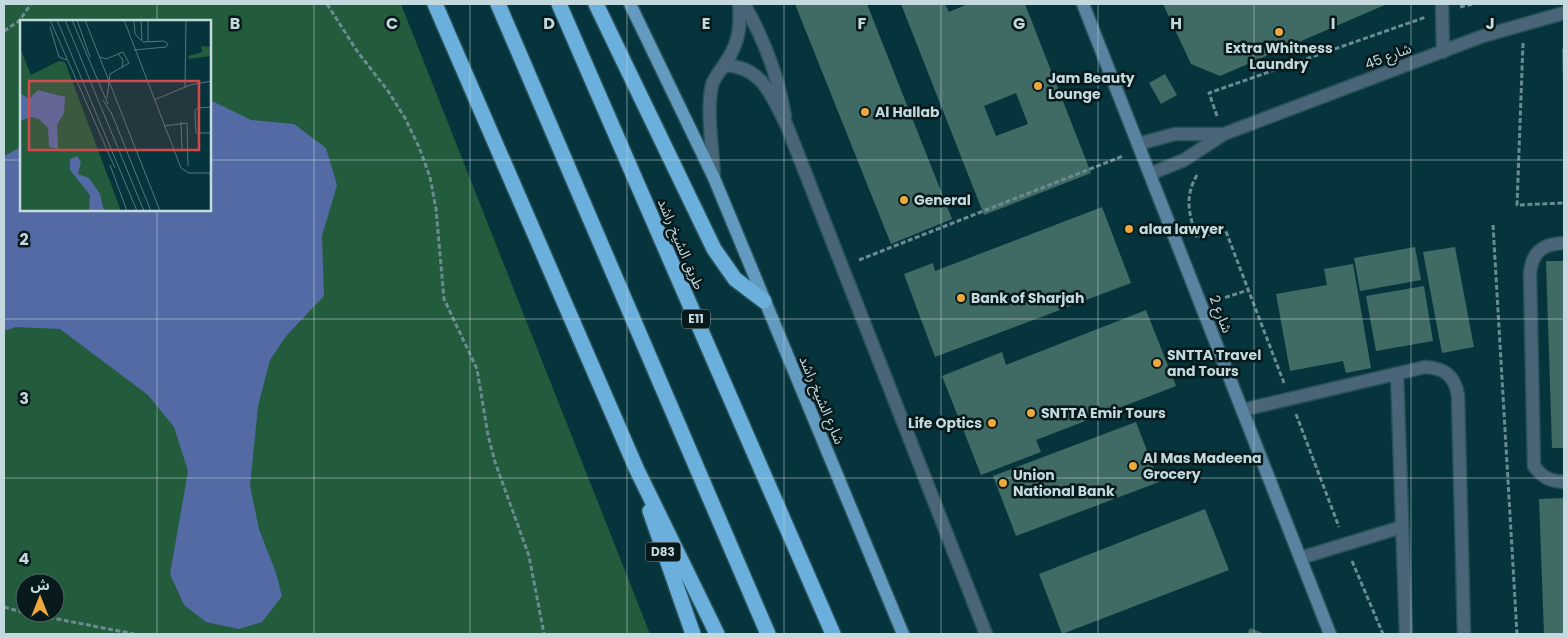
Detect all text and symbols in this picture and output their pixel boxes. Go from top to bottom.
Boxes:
text: B [230,12,240,35]
text: C [386,12,398,35]
text: D [543,12,555,35]
text: E [702,12,710,35]
text: F [858,12,867,35]
text: G [1013,12,1025,35]
text: H [1170,12,1182,35]
text: I [1331,12,1335,35]
text: J [1485,12,1495,35]
inset map [20,20,211,211]
marker: Extra Whitness Laundry [1273,26,1285,38]
place label: Extra Whitness Laundry [1225,38,1333,74]
street label: شارع 45 [1362,38,1415,75]
place label: Jam Beauty Lounge [1048,68,1135,104]
marker: Jam Beauty Lounge [1032,80,1044,92]
place label: Al Hallab [875,102,940,122]
marker: Al Hallab [859,106,871,118]
place label: General [914,190,971,210]
marker: General [898,194,910,206]
street label: طريق الشيخ راشد [652,195,709,293]
place label: alaa lawyer [1139,219,1224,239]
marker: alaa lawyer [1123,223,1135,235]
text: 2 [19,228,29,251]
place label: Bank of Sharjah [971,288,1084,308]
marker: Bank of Sharjah [955,292,967,304]
street label: شارع 2 [1204,292,1237,336]
road number: E11 [682,310,710,328]
place label: SNTTA Travel and Tours [1167,345,1261,381]
street label: شارع الشيخ راشد [793,353,850,448]
marker: SNTTA Travel and Tours [1151,357,1163,369]
text: 3 [19,387,29,410]
place label: SNTTA Emir Tours [1041,403,1166,423]
marker: SNTTA Emir Tours [1025,407,1037,419]
place label: Life Optics [908,413,982,433]
marker: Life Optics [986,417,998,429]
place label: Al Mas Madeena Grocery [1143,448,1262,484]
marker: Al Mas Madeena Grocery [1127,460,1139,472]
place label: Union National Bank [1013,465,1115,501]
marker: Union National Bank [997,477,1009,489]
road number: D83 [646,542,680,562]
text: 4 [19,547,30,570]
north arrow [15,573,65,623]
text: ش [30,575,50,595]

